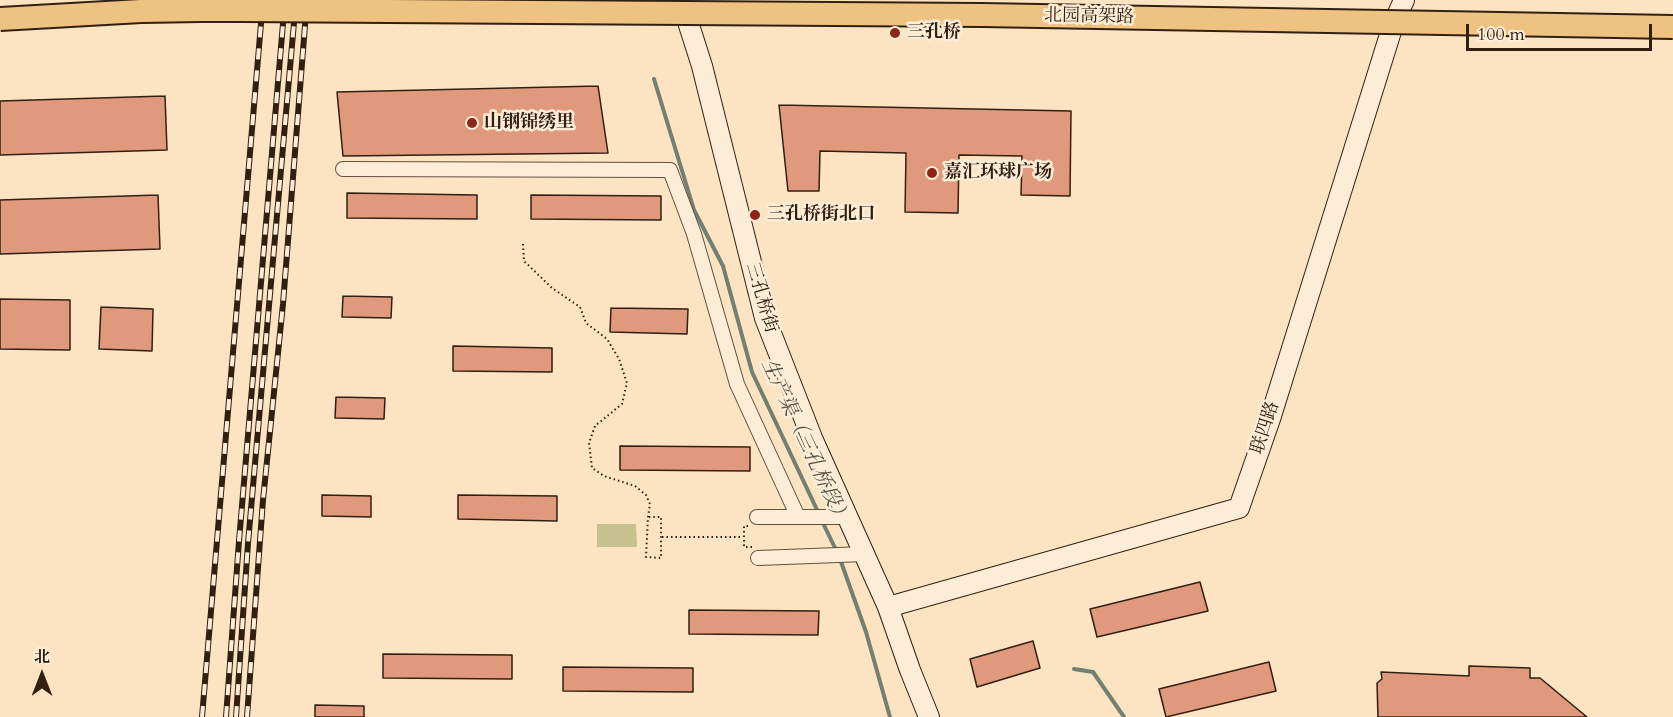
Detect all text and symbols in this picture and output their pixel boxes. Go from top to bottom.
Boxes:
street label: 北园高架路 [1044,5,1134,29]
scale bar [1469,12,1655,50]
place label: 三孔桥 [907,22,961,44]
text: 100 m [1477,22,1525,47]
marker: 三孔桥 [888,26,902,40]
place label: 山钢锦绣里 [484,112,574,134]
marker: 山钢锦绣里 [465,116,479,130]
place label: 嘉汇环球广场 [944,162,1052,184]
marker: 嘉汇环球广场 [925,166,939,180]
place label: 三孔桥街北口 [767,204,875,226]
marker: 三孔桥街北口 [748,208,762,222]
street label: 三孔桥街 [741,260,781,336]
water label: 生产渠（三孔桥段） [755,355,853,529]
street label: 联四路 [1247,399,1285,457]
north arrow [12,645,72,705]
text: 北 [34,646,50,668]

